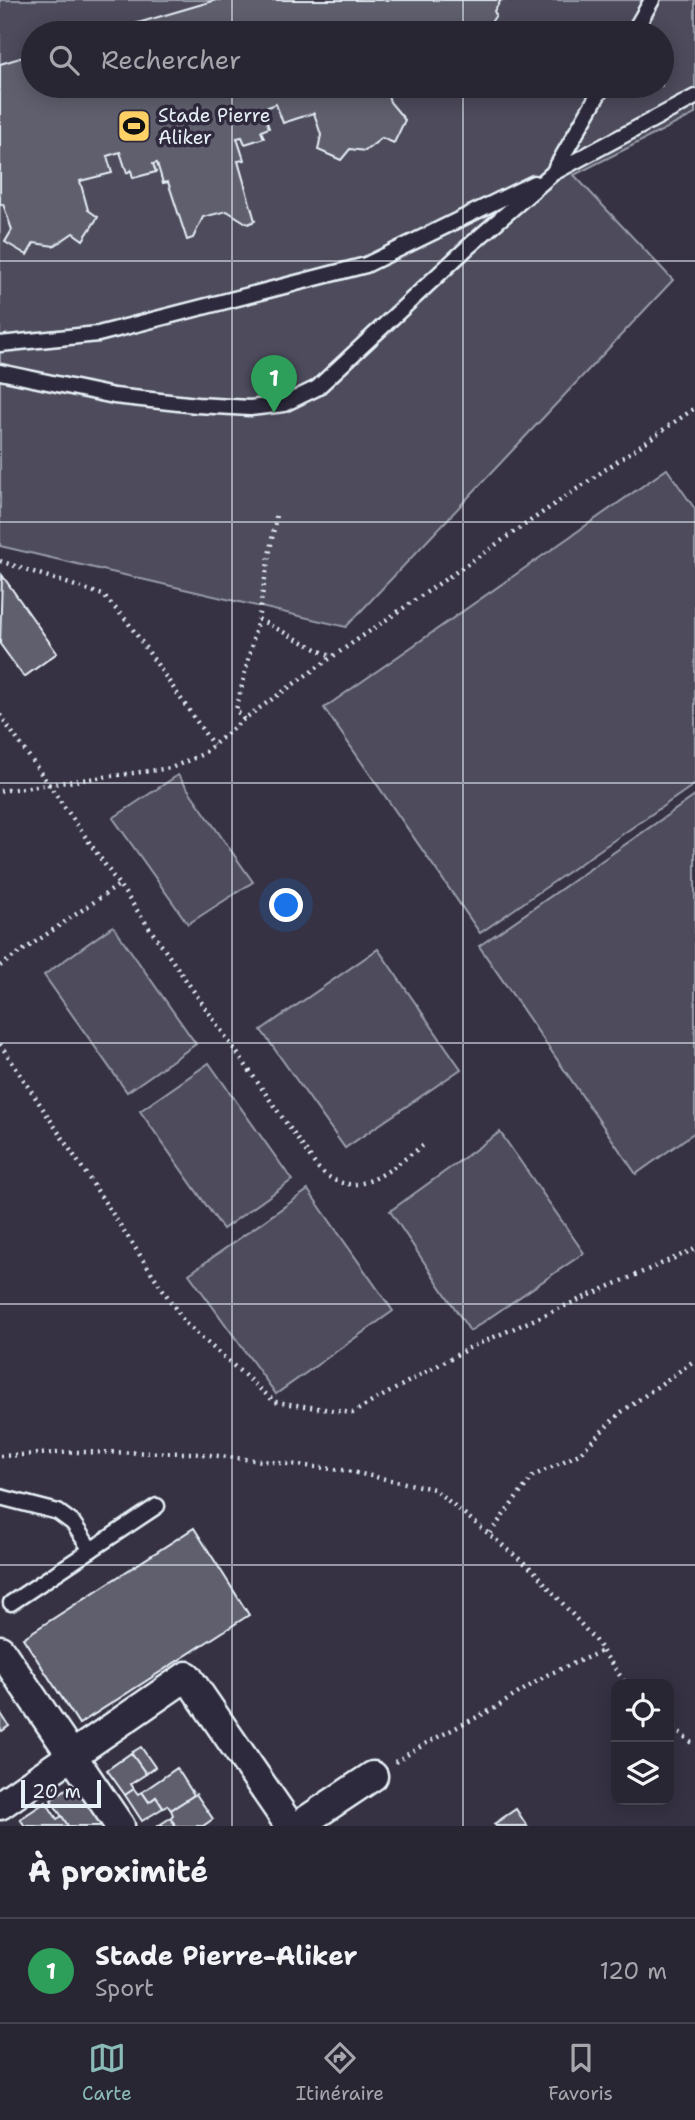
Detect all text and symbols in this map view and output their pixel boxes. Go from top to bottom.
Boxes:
search box [21,21,674,98]
icon: search [45,41,83,79]
text: Rechercher [101,42,241,77]
place label: Stade Pierre Aliker [158,103,270,150]
sports icon: Stade Pierre Aliker [115,107,153,145]
pin: 1 [251,355,297,413]
your location [269,888,303,922]
map controls [611,1679,674,1805]
button: locate [611,1679,674,1742]
button: layers [611,1742,674,1805]
scale bar [21,1777,102,1809]
text: 20 m [32,1779,81,1804]
text: À proximité [28,1851,208,1892]
text: Stade Pierre-Aliker [95,1938,357,1973]
text: 1 [46,1956,56,1986]
text: 120 m [599,1956,667,1986]
text: Sport [95,1973,154,2003]
tab: Carte [82,2039,132,2106]
tab: Itinéraire [296,2039,384,2106]
tab: Favoris [548,2039,613,2106]

